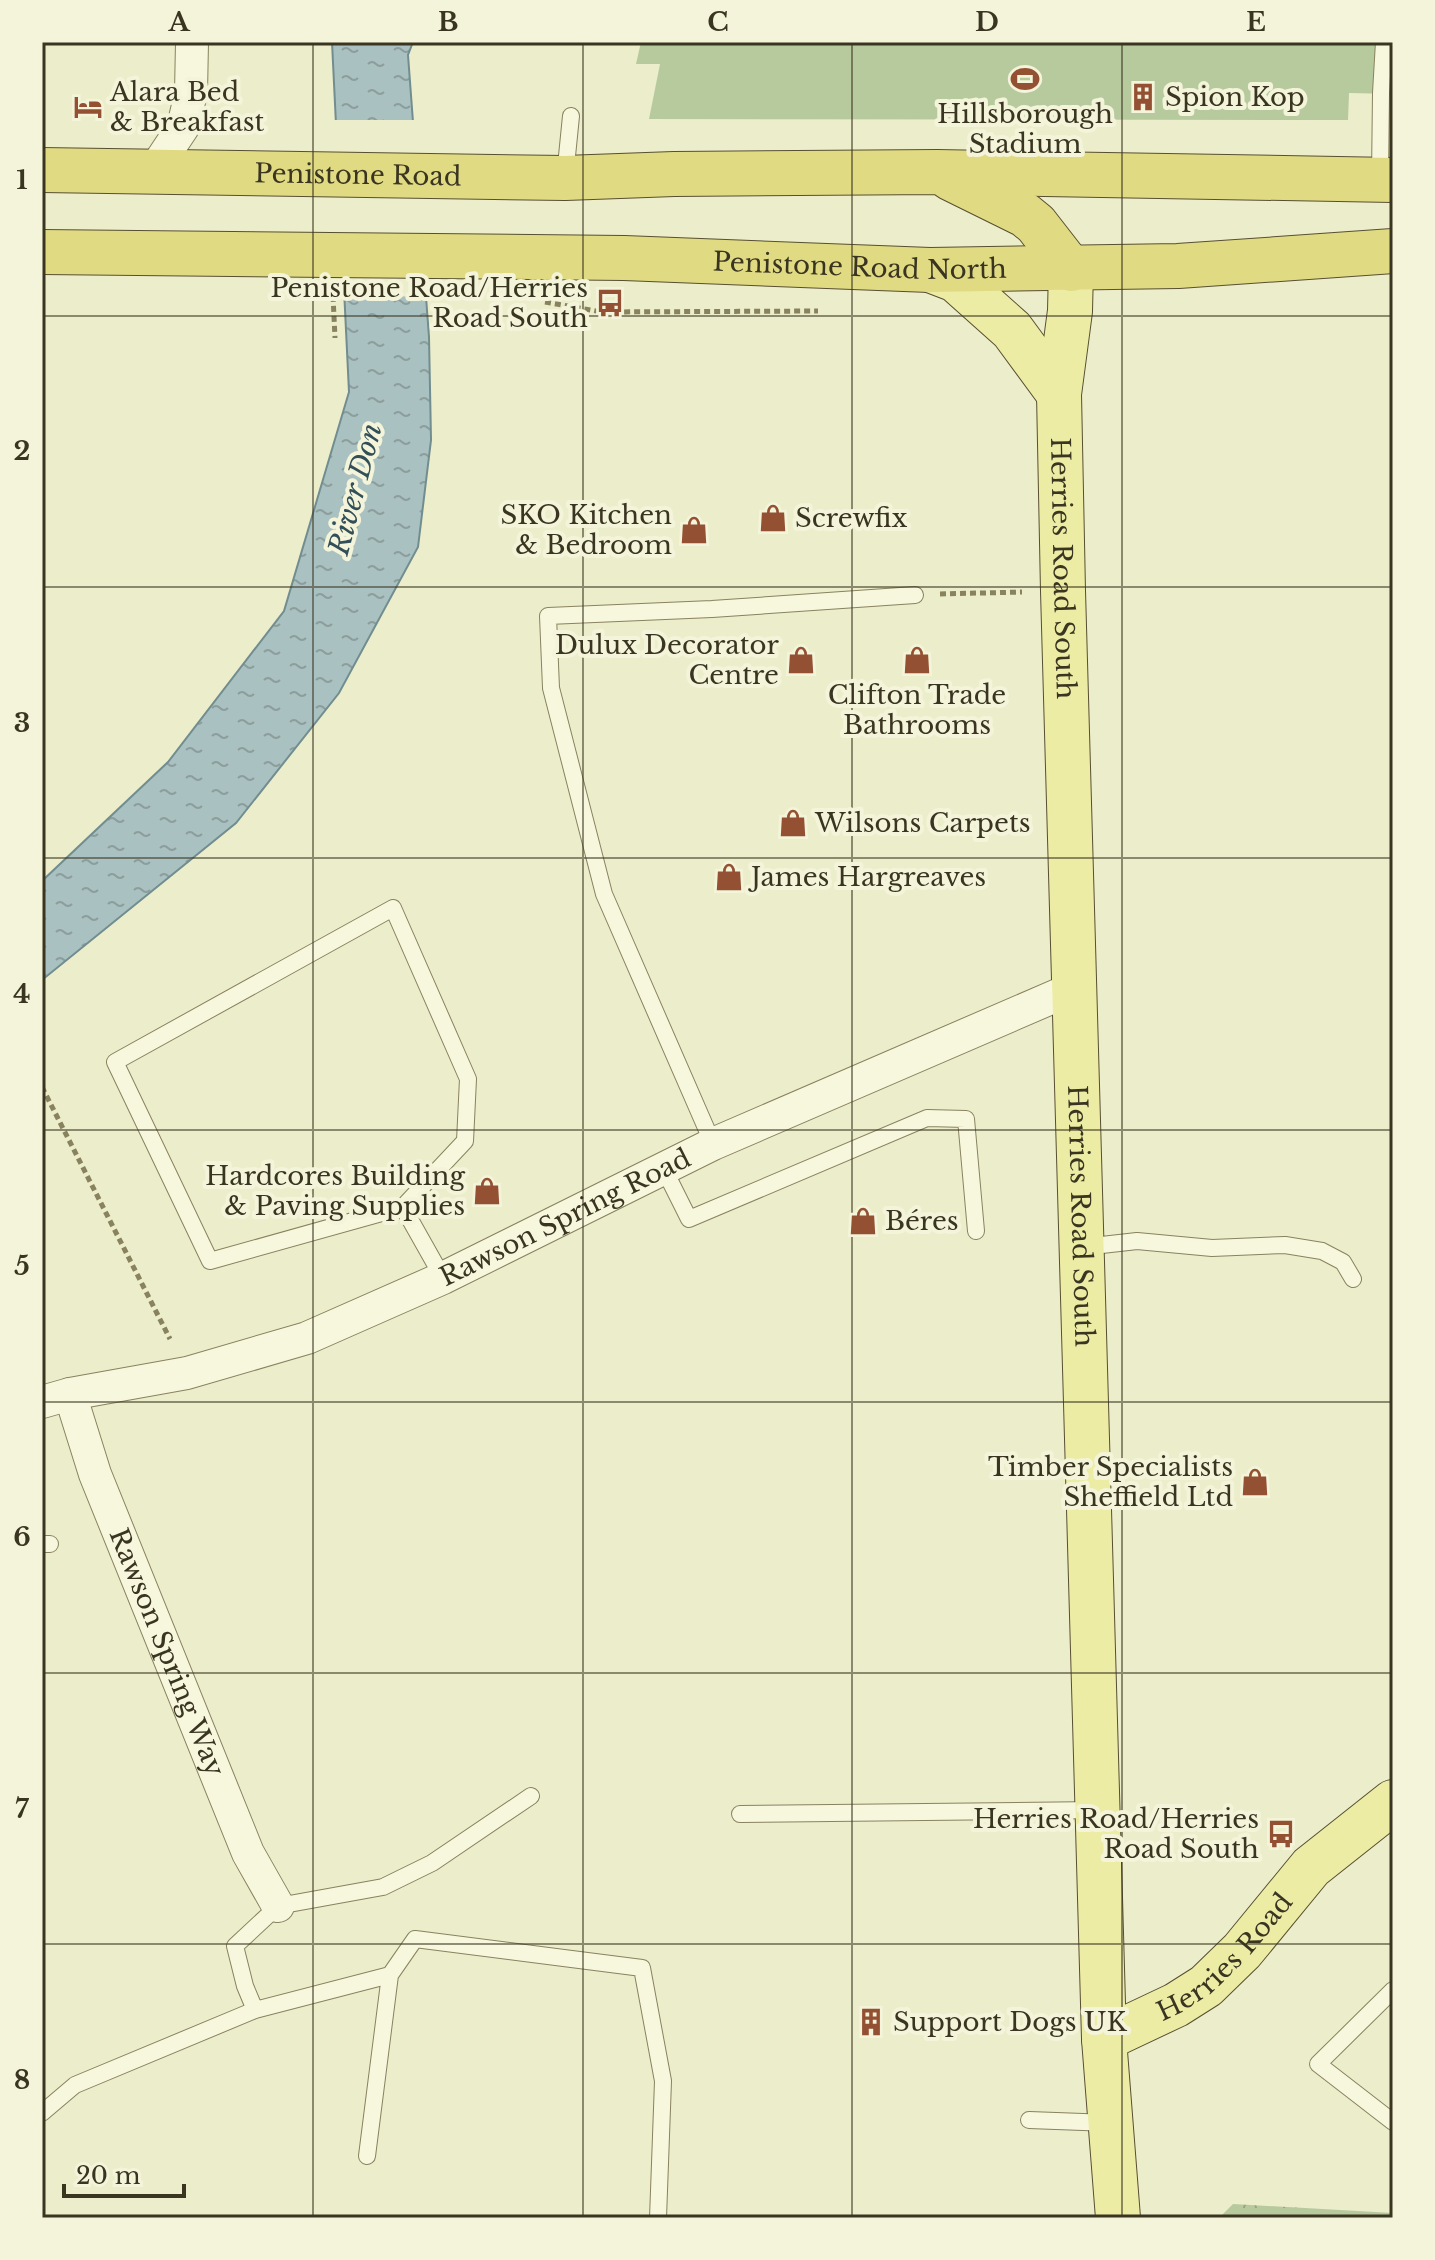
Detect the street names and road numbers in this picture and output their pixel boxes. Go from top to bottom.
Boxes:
street label: Penistone Road [254,157,462,192]
street label: Penistone Road North [712,245,1007,286]
street label: Herries Road South [1044,437,1082,700]
street label: Herries Road South [1061,1085,1100,1347]
street label: Rawson Spring Road [434,1142,696,1293]
street label: Rawson Spring Way [103,1524,231,1781]
street label: Herries Road [1152,1886,1299,2028]

